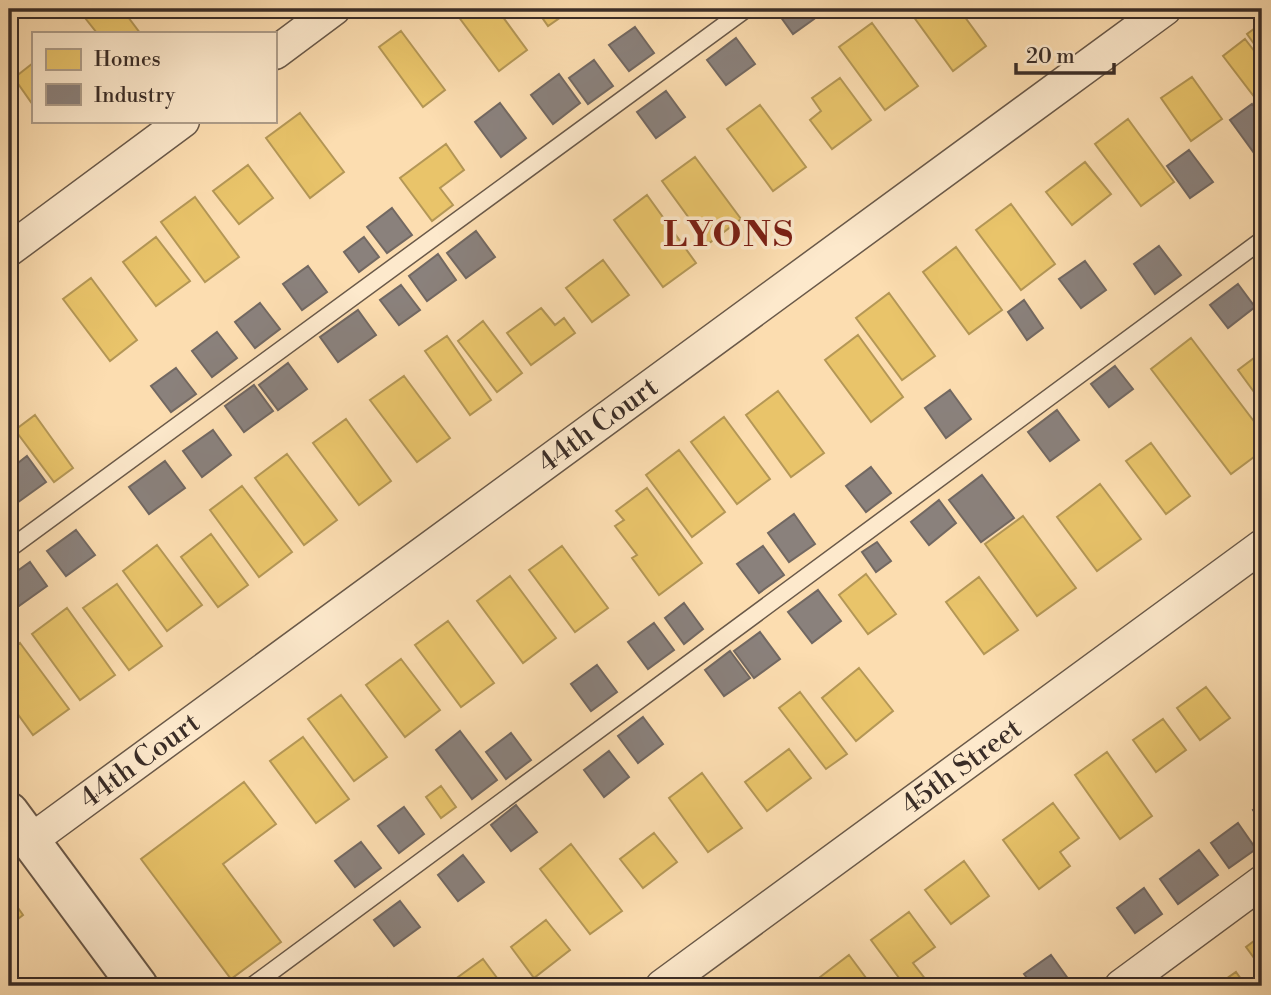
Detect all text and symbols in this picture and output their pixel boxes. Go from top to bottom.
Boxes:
legend [32,32,276,122]
scale bar [1016,32,1114,76]
text: 20 m [1026,44,1075,70]
text: Homes [94,47,161,73]
text: Industry [94,83,176,109]
district label: LYONS [663,214,795,257]
street label: 44th Court [531,369,665,480]
street label: 44th Court [73,705,207,816]
street label: 45th Street [894,711,1028,822]

